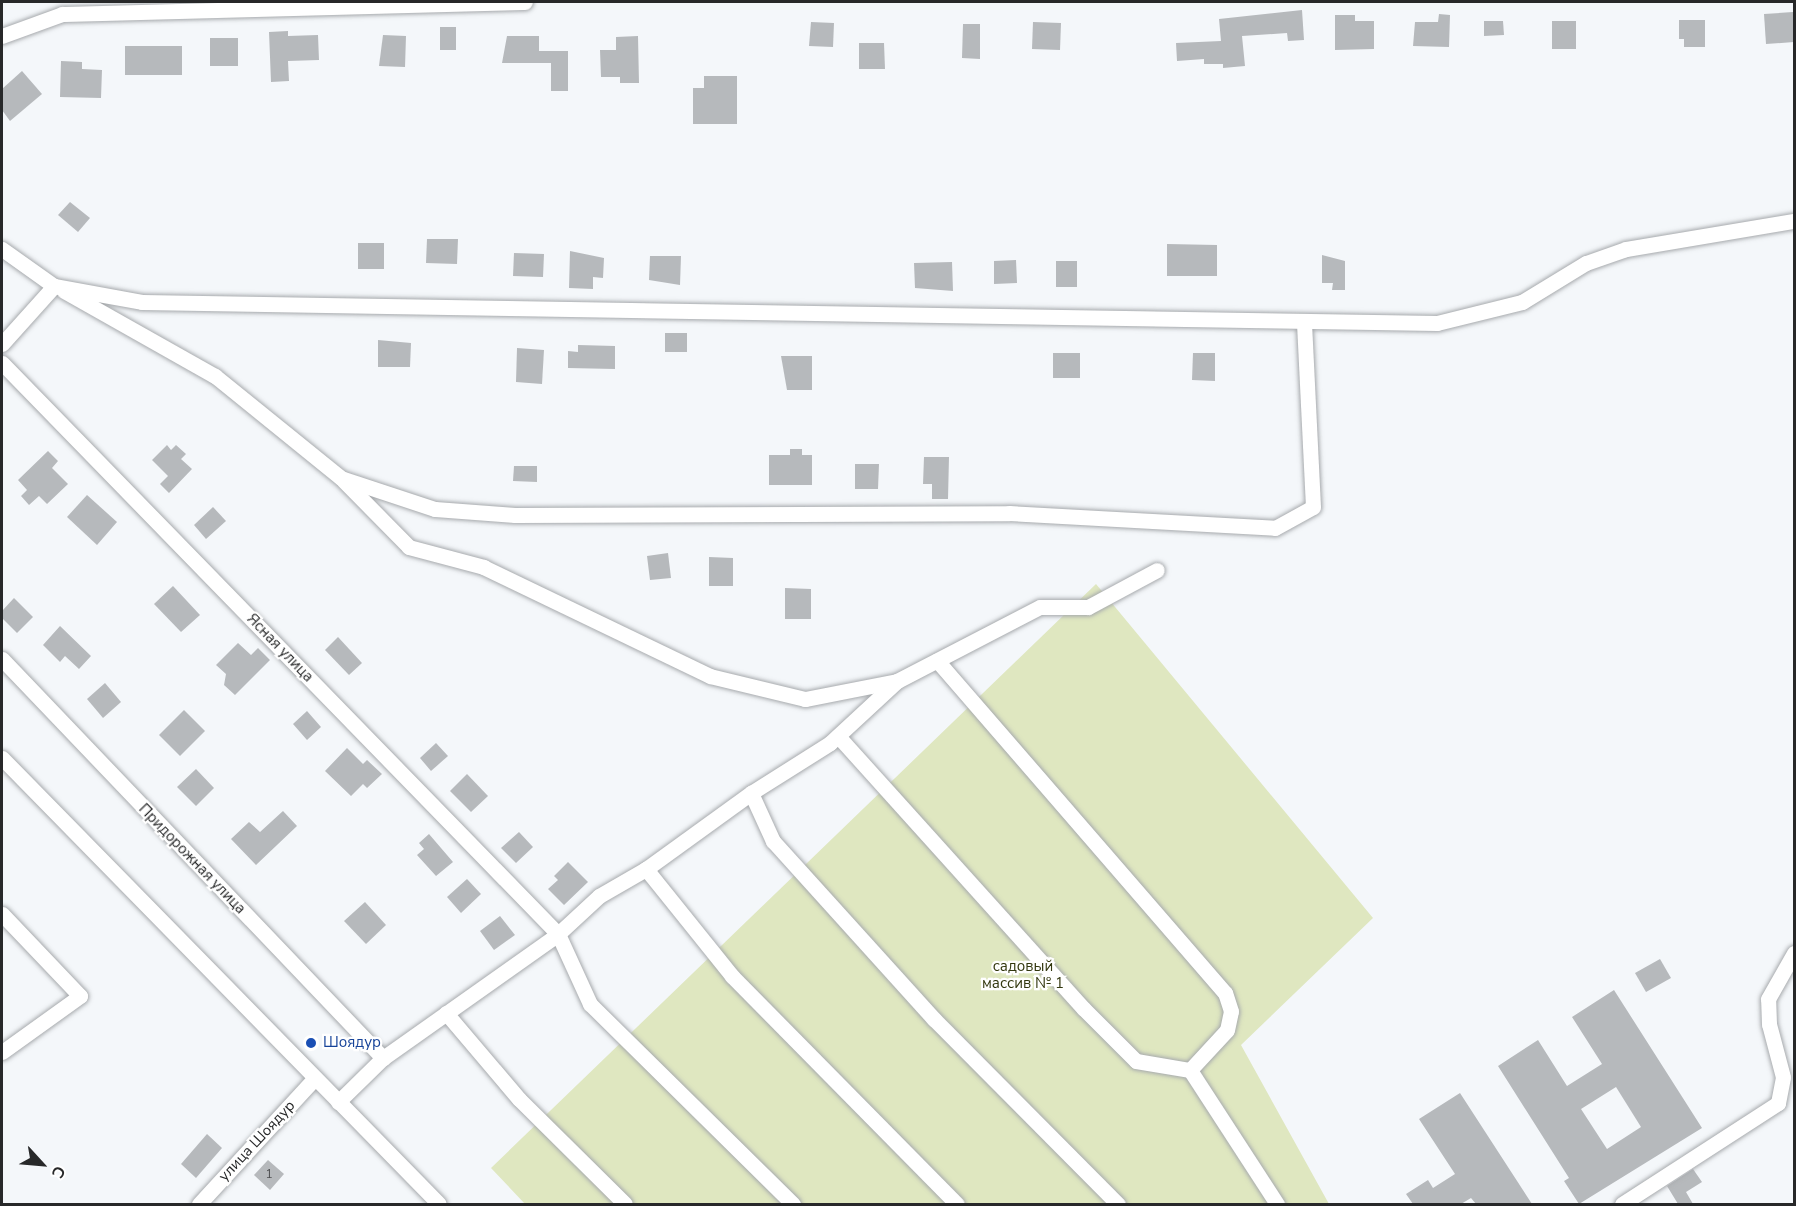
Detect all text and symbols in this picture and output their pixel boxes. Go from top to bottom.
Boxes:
street label: Ясная улица [243,610,317,686]
street label: Придорожная улица [135,800,249,918]
park label: садовый массив № 1 [982,957,1064,992]
place label: Шоядур [323,1034,381,1052]
marker: Шоядур [304,1036,318,1050]
street label: улица Шоядур [215,1097,299,1185]
north arrow [12,1134,72,1194]
text: С [46,1162,70,1182]
house number: 1 [265,1168,273,1182]

